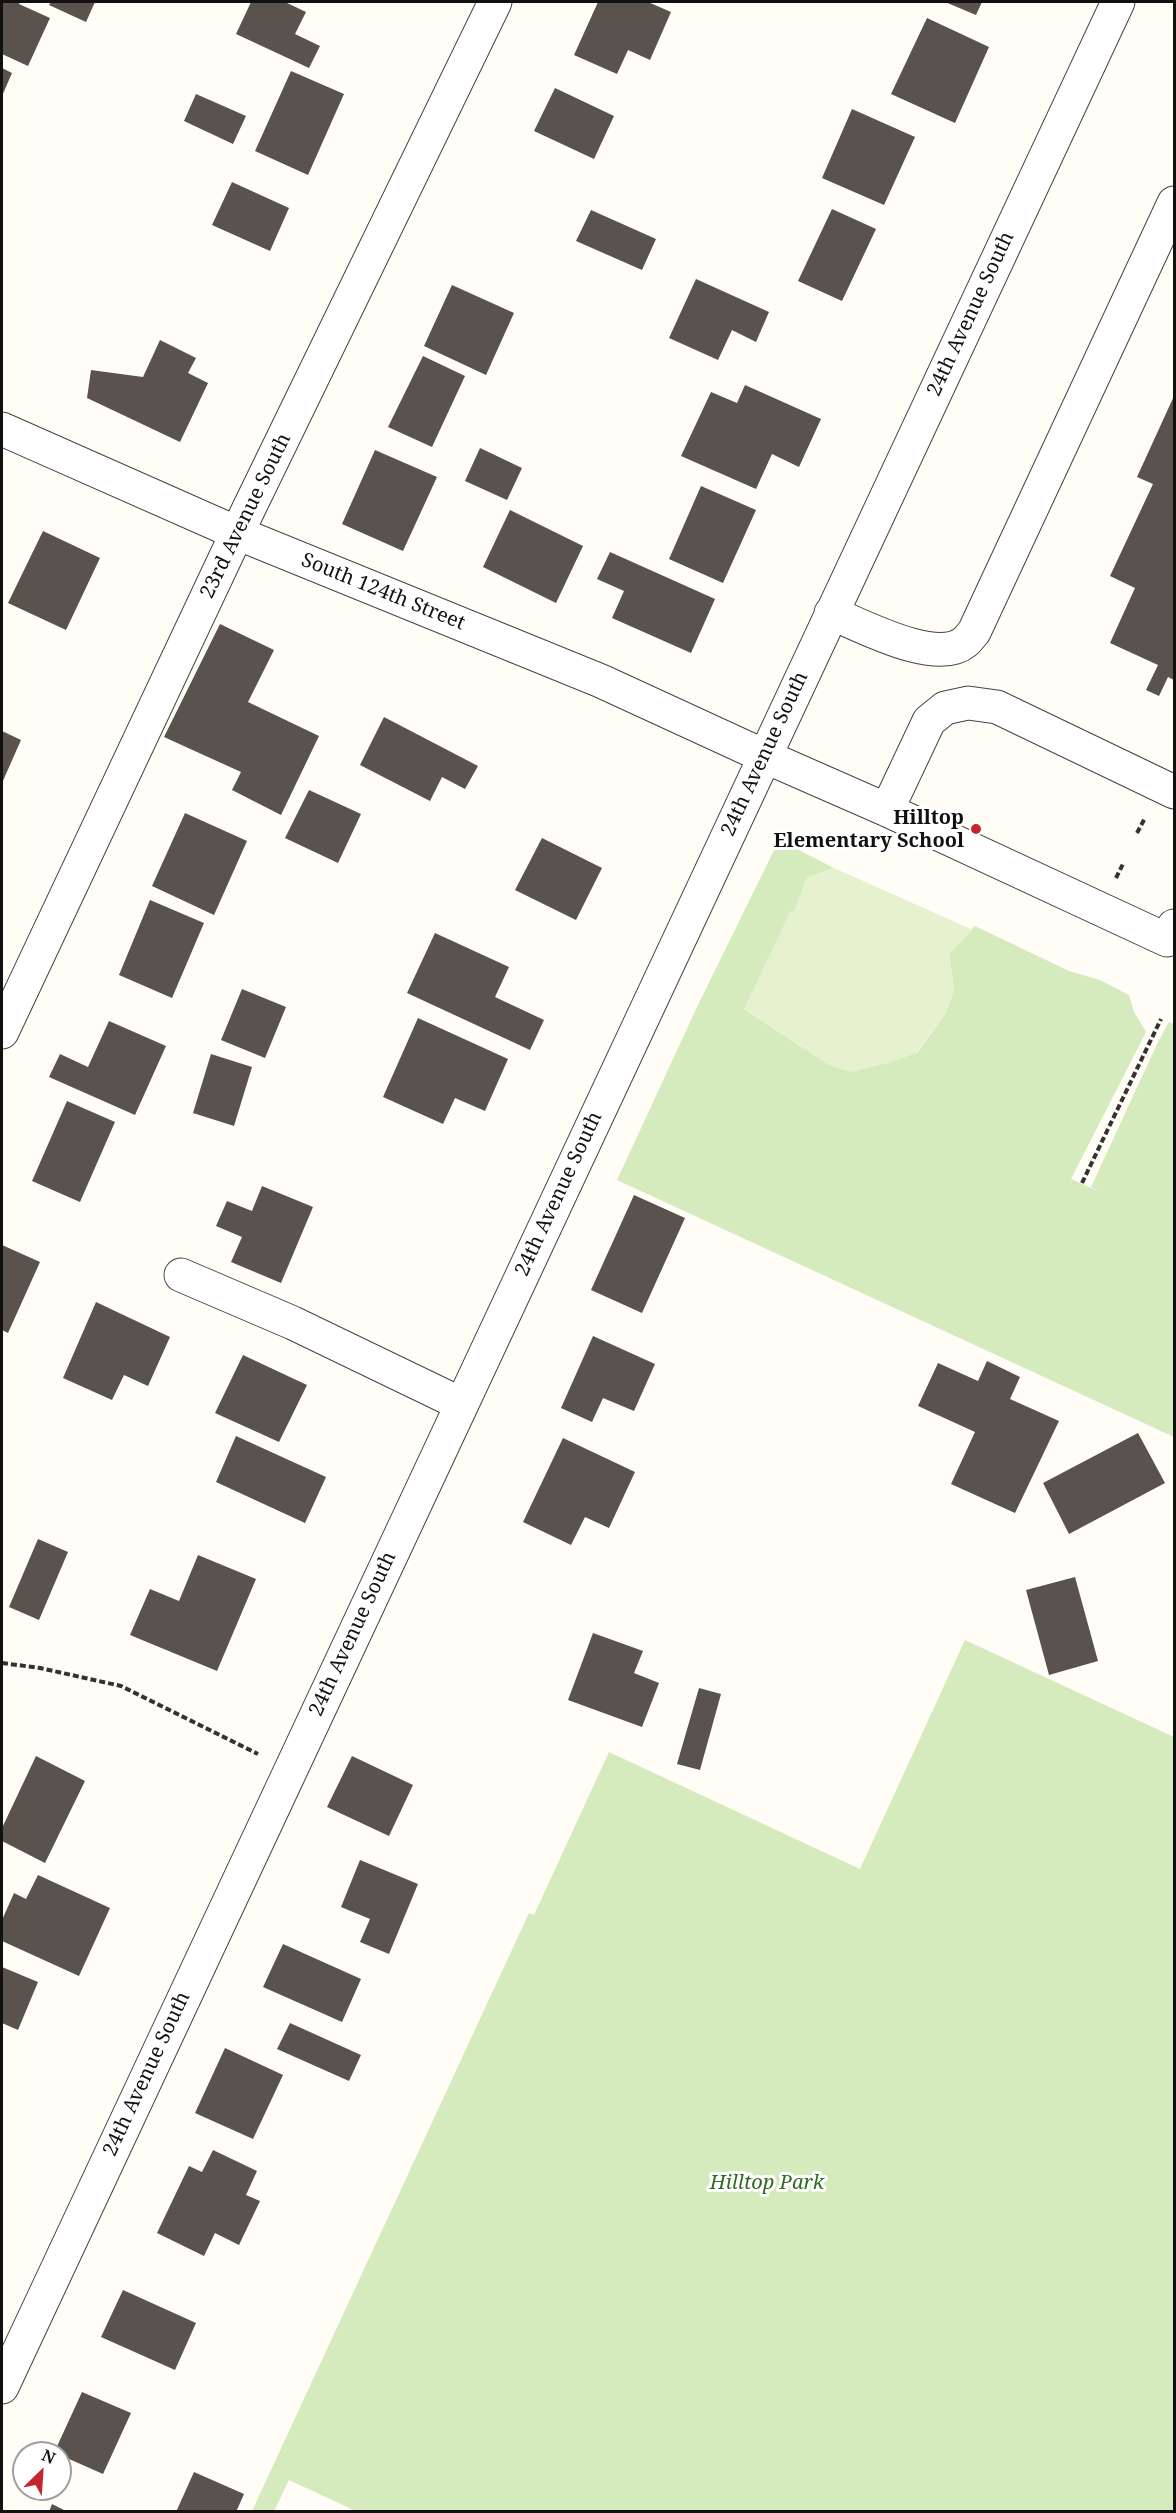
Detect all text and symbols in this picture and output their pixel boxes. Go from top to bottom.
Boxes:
street label: 24th Avenue South [922,228,1020,400]
street label: 23rd Avenue South [196,429,296,603]
street label: South 124th Street [298,548,468,636]
street label: 24th Avenue South [716,668,814,840]
place label: Hilltop Elementary School [774,806,964,853]
marker: Hilltop Elementary School [969,822,983,836]
street label: 24th Avenue South [510,1108,608,1280]
street label: 24th Avenue South [304,1548,402,1720]
street label: 24th Avenue South [98,1988,196,2160]
park label: Hilltop Park [710,2171,824,2195]
north arrow [12,2441,72,2501]
text: N [38,2444,59,2469]

